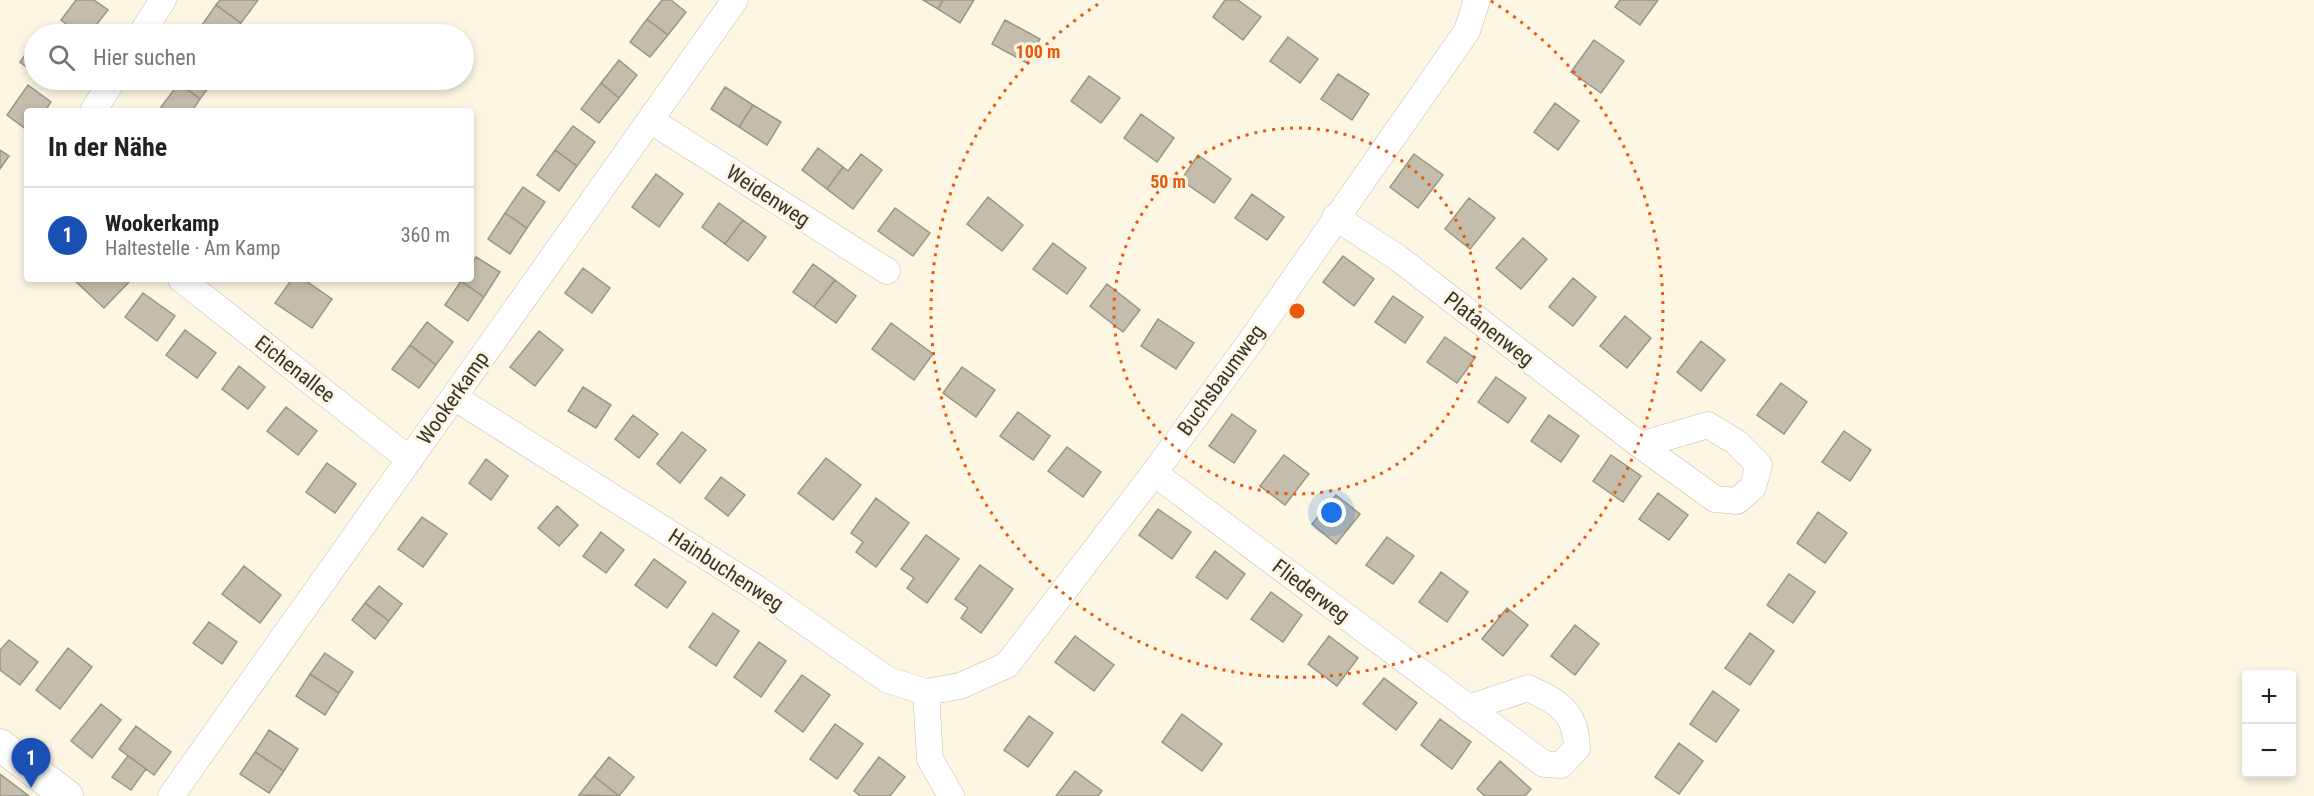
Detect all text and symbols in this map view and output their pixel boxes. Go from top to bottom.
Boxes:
search box [24,24,474,90]
icon: search [45,41,78,74]
text: 100 m [1016,41,1060,62]
text: Hier suchen [93,45,196,70]
text: In der Nähe [48,132,167,162]
street label: Weidenweg [722,160,814,232]
text: 50 m [1150,171,1186,192]
text: Wookerkamp [105,211,219,236]
text: 1 [62,223,73,247]
text: 360 m [401,223,450,247]
text: Haltestelle · Am Kamp [105,236,280,260]
street label: Platanenweg [1440,287,1538,371]
centre of rings [1287,301,1307,321]
street label: Buchsbaumweg [1173,320,1269,440]
street label: Eichenallee [250,330,340,408]
street label: Wookerkamp [412,347,494,449]
your location [1317,498,1346,527]
street label: Hainbuchenweg [664,524,788,616]
street label: Fliederweg [1268,554,1354,628]
map controls [2242,670,2296,778]
button: + [2242,670,2296,724]
button: − [2242,724,2296,778]
pin: 1 [12,738,51,788]

